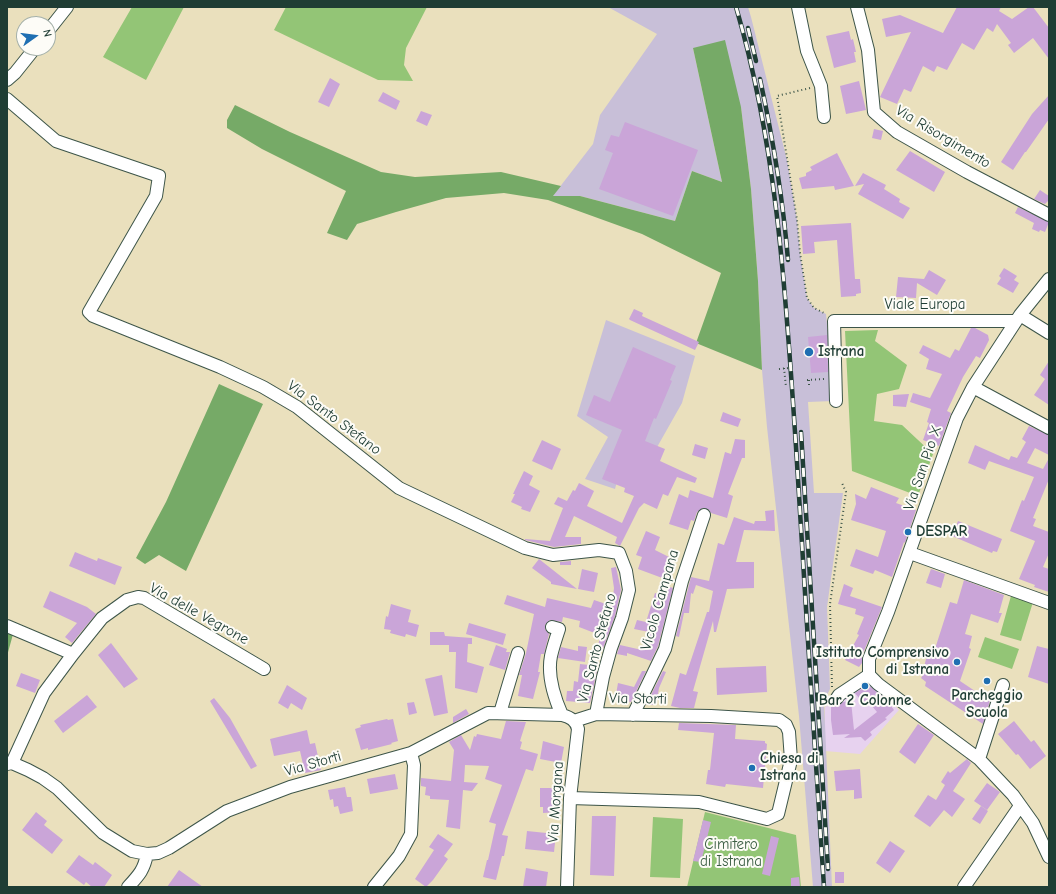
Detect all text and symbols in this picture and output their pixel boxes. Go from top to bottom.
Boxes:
north arrow [16,16,56,56]
text: N [40,28,54,38]
street label: Via Risorgimento [892,102,994,172]
street label: Viale Europa [884,296,966,314]
place label: Istrana [818,343,864,361]
marker: Istrana [803,346,815,358]
street label: Via Santo Stefano [284,377,384,459]
street label: Via San Pio X [900,423,946,513]
place label: DESPAR [916,523,967,541]
marker: DESPAR [903,527,913,537]
street label: Vicolo Campana [637,548,683,652]
street label: Via delle Vegrone [146,579,252,649]
street label: Via Santo Stefano [574,591,620,705]
place label: Istituto Comprensivo di Istrana [816,644,949,679]
marker: Istituto Comprensivo di Istrana [952,657,962,667]
marker: Parcheggio Scuola [982,676,992,686]
marker: Bar 2 Colonne [860,681,870,691]
place label: Parcheggio Scuola [951,687,1023,722]
street label: Via Storti [609,689,667,709]
place label: Bar 2 Colonne [819,692,911,710]
street label: Via Storti [283,747,343,781]
place label: Chiesa di Istrana [760,750,819,785]
street label: Via Morgana [544,761,568,843]
marker: Chiesa di Istrana [747,763,757,773]
park label: Cimitero di Istrana [700,836,762,871]

